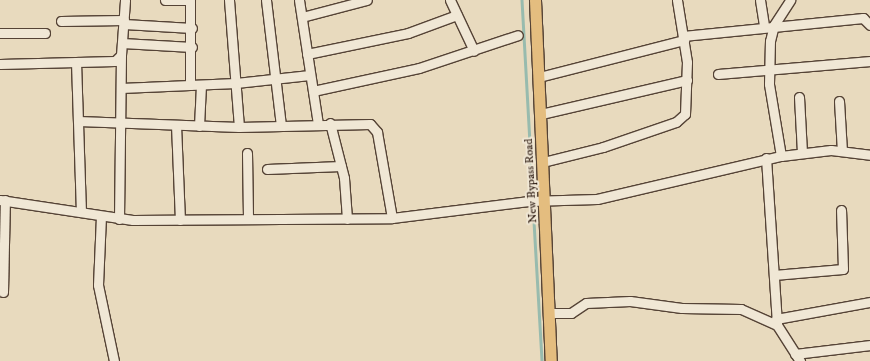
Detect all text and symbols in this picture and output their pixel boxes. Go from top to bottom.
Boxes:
street label: New Bypass Road [522,138,540,224]

